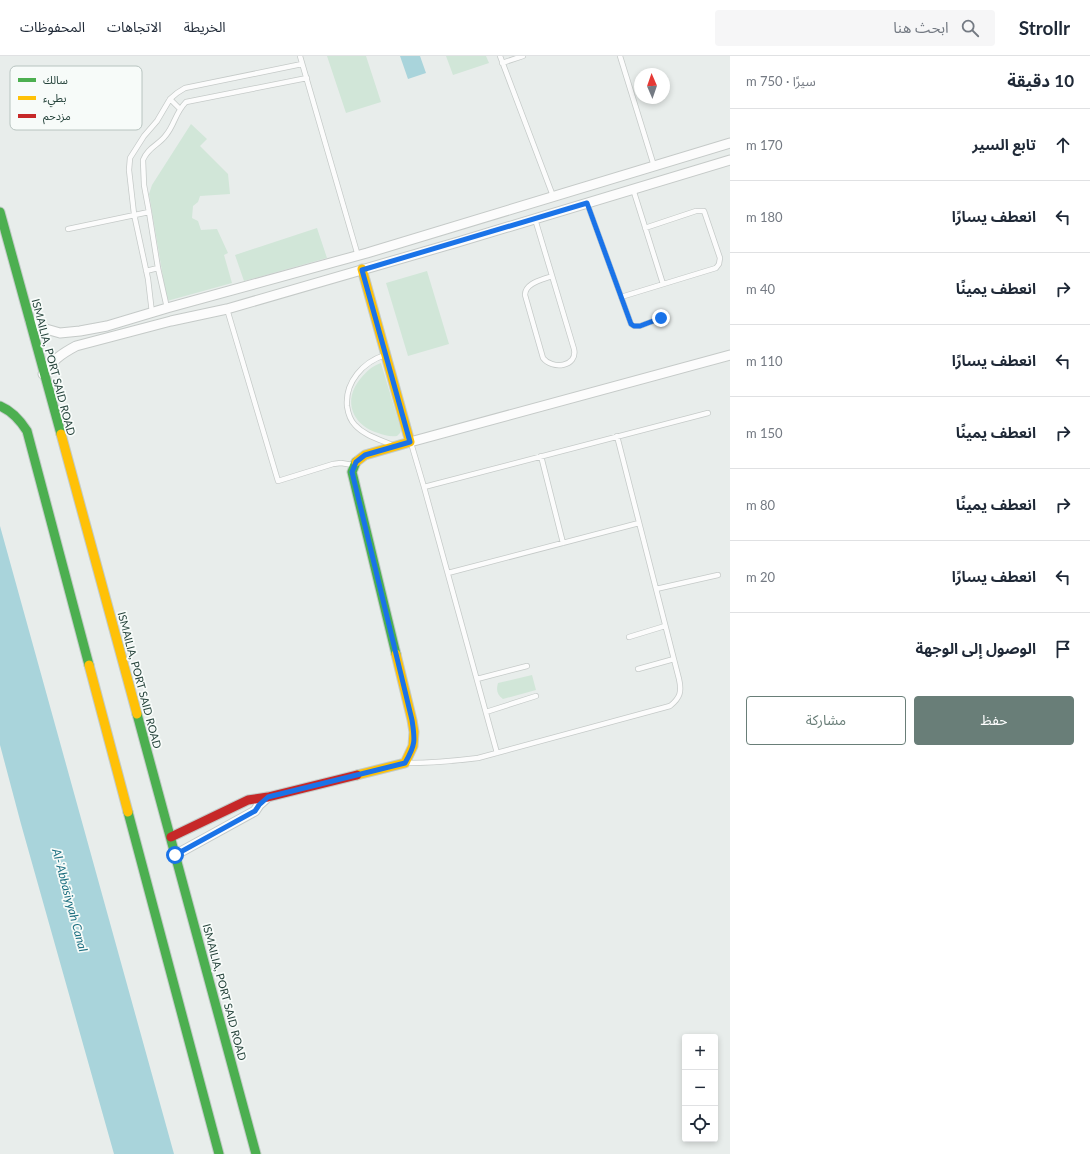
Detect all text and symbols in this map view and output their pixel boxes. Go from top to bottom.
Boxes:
search box [715,10,995,46]
text: Strollr [1019,16,1070,39]
icon: search [959,17,981,39]
text: المحفوظات [20,18,85,35]
text: الاتجاهات [107,18,162,35]
text: الخريطة [184,18,226,35]
text: ابحث هنا [893,18,949,36]
legend [10,66,142,130]
north arrow [634,68,670,104]
text: 10 دقيقة [1007,70,1074,91]
text: سالك [43,73,68,86]
text: سيرًا · 750 m [746,73,816,89]
text: بطيء [43,91,66,108]
text: مزدحم [43,109,71,125]
icon: ahead [1052,134,1074,156]
text: تابع السير [972,135,1036,153]
text: 170 m [746,137,783,153]
icon: left [1052,206,1074,228]
text: انعطف يسارًا [952,207,1036,225]
text: 180 m [746,209,783,225]
icon: right [1052,278,1074,300]
text: انعطف يمينًا [956,279,1036,297]
text: 40 m [746,281,775,297]
street label: ISMAILIA, PORT SAID ROAD [29,297,79,437]
route end [652,309,670,327]
icon: left [1052,350,1074,372]
text: انعطف يسارًا [952,351,1036,369]
text: 110 m [746,353,783,369]
icon: right [1052,422,1074,444]
text: انعطف يمينًا [956,423,1036,441]
text: 150 m [746,425,783,441]
icon: right [1052,494,1074,516]
text: انعطف يمينًا [956,495,1036,513]
text: 80 m [746,497,775,513]
icon: left [1052,566,1074,588]
text: انعطف يسارًا [952,567,1036,585]
text: 20 m [746,569,775,585]
street label: ISMAILIA, PORT SAID ROAD [115,610,165,750]
icon: arrive [1052,638,1074,660]
text: الوصول إلى الوجهة [915,639,1036,657]
button: مشاركة [746,696,906,745]
button: حفظ [914,696,1074,745]
water label: Al-ʿAbbāsiyyah Canal [49,846,91,953]
route start [166,846,184,864]
street label: ISMAILIA, PORT SAID ROAD [200,922,250,1062]
map controls [682,1034,718,1142]
button: + [682,1034,718,1070]
button: − [682,1070,718,1106]
button: locate [682,1106,718,1142]

